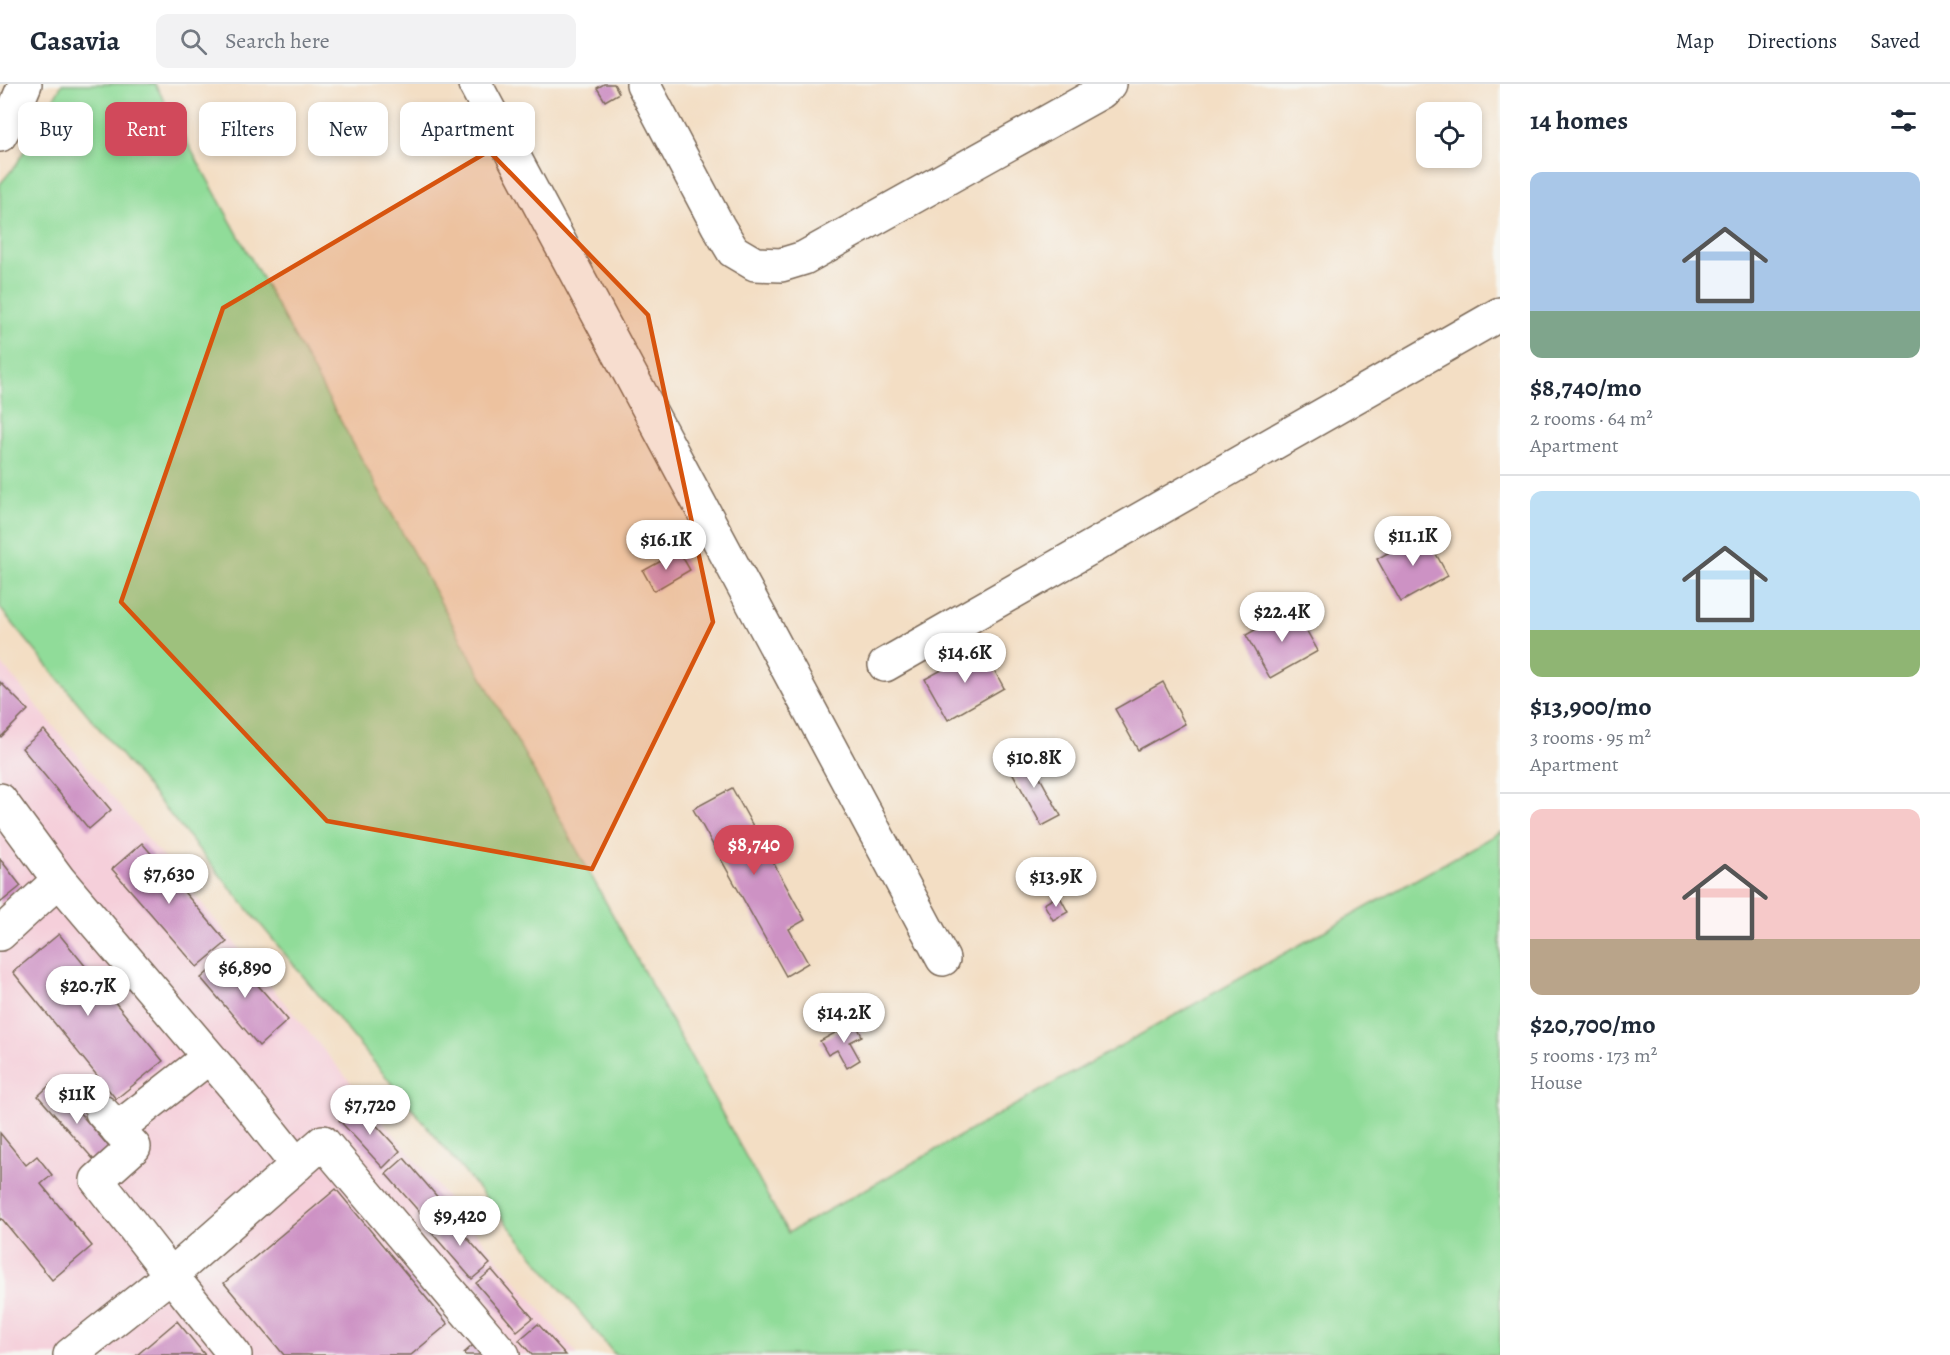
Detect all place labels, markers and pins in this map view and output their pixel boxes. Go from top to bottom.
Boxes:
pin: $11.1K [1364,516,1462,567]
pin: $16.1K [617,520,715,571]
pin: $22.4K [1233,592,1331,643]
pin: $14.6K [916,633,1014,684]
pin: $10.8K [985,738,1083,789]
pin: $8,740 [705,825,803,876]
pin: $7,630 [120,854,218,905]
pin: $13.9K [1007,857,1105,908]
pin: $6,890 [196,948,294,999]
pin: $20.7K [39,966,137,1017]
pin: $14.2K [795,993,893,1044]
pin: $11K [41,1074,113,1125]
pin: $7,720 [321,1085,419,1136]
pin: $9,420 [411,1196,509,1247]

